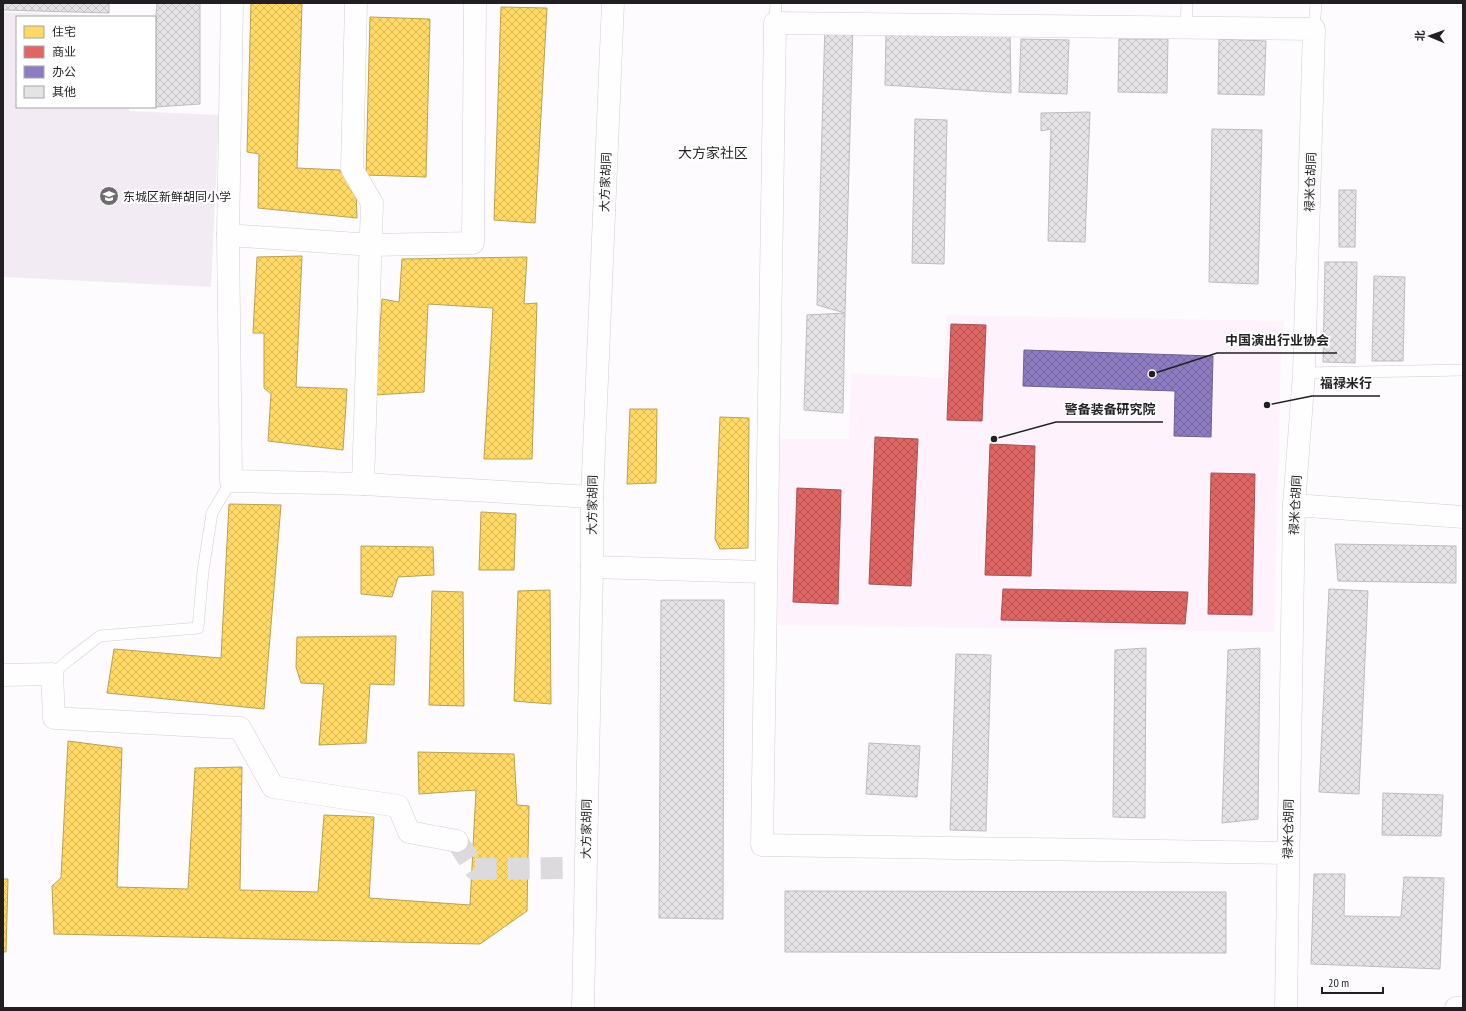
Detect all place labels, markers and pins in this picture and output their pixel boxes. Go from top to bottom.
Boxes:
school or university icon: 东城区新鲜胡同小学 [98,185,120,207]
place label: 东城区新鲜胡同小学 [123,189,231,204]
callout: 中国演出行业协会 [1217,328,1337,353]
callout: 福禄米行 [1312,371,1380,396]
callout: 警备装备研究院 [1056,397,1163,422]

